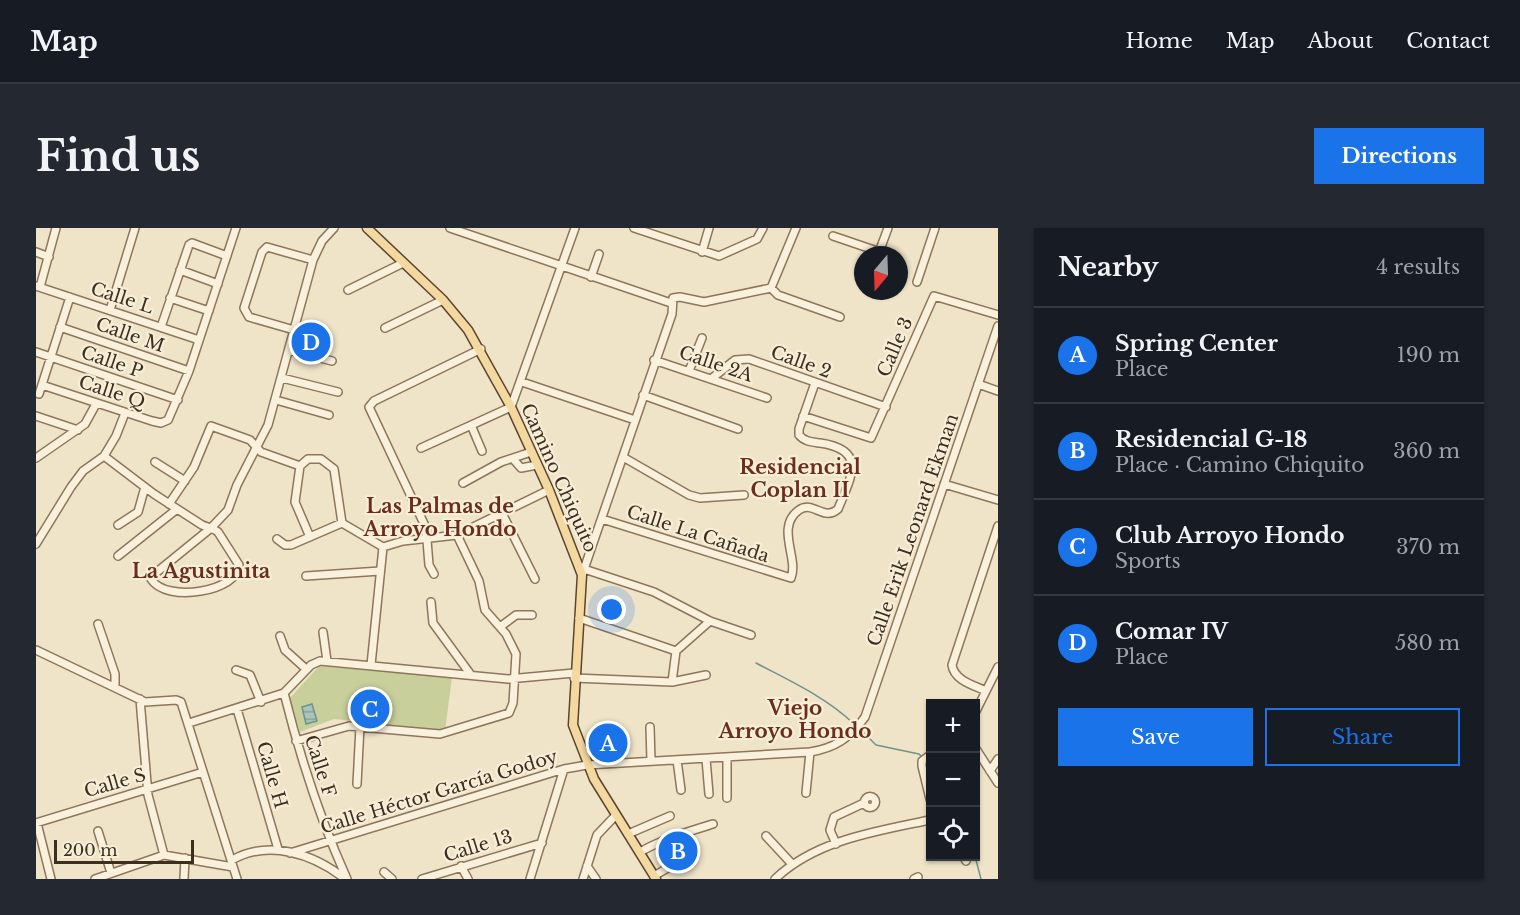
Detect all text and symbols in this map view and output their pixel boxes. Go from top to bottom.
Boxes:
text: Map [30,24,98,59]
text: Home [1126,28,1193,54]
text: Map [1226,28,1274,54]
text: About [1307,28,1373,54]
text: Contact [1406,28,1490,54]
button: Directions [1314,128,1484,184]
text: Find us [36,130,200,182]
north arrow [854,246,908,300]
text: Nearby [1058,251,1159,283]
text: 4 results [1376,255,1460,279]
street label: Calle L [88,278,156,318]
street label: Calle M [93,313,167,357]
street label: Calle 3 [873,314,917,380]
pin: D [292,320,330,364]
text: Spring Center [1115,330,1278,357]
street label: Calle P [78,341,146,383]
street label: Calle 2A [676,341,757,387]
street label: Calle 2 [768,341,834,383]
text: A [1069,343,1086,367]
text: 190 m [1397,343,1460,367]
text: Place [1115,357,1169,381]
street label: Calle Q [76,371,148,413]
street label: Camino Chiquito [516,400,602,556]
street label: Calle Erik Leonard Ekman [863,411,963,649]
text: Residencial G-18 [1115,426,1308,453]
text: B [1070,439,1085,463]
text: 360 m [1393,439,1460,463]
text: Place · Camino Chiquito [1115,453,1364,477]
district label: Residencial Coplan II [739,455,861,502]
district label: Las Palmas de Arroyo Hondo [363,494,517,541]
street label: Calle La Cañada [624,501,772,567]
text: Club Arroyo Hondo [1115,522,1345,549]
text: C [1069,535,1086,559]
text: 370 m [1396,535,1460,559]
text: Sports [1115,549,1181,573]
district label: La Agustinita [132,559,271,583]
your location [597,595,626,624]
text: Comar IV [1115,618,1228,645]
text: D [1068,631,1087,655]
text: 580 m [1395,631,1460,655]
text: Place [1115,645,1169,669]
pin: C [350,686,390,732]
district label: Viejo Arroyo Hondo [718,696,872,743]
map controls [926,699,980,861]
button: + [926,699,980,753]
button: Save [1058,708,1253,766]
button: Share [1265,708,1460,766]
pin: A [588,720,628,766]
street label: Calle F [300,732,340,800]
street label: Calle H [252,739,292,811]
street label: Calle Héctor García Godoy [318,745,561,839]
button: − [926,753,980,807]
street label: Calle S [82,764,148,802]
button: locate [926,807,980,861]
street label: Calle 13 [441,825,515,867]
pin: B [658,828,698,874]
scale bar [54,837,194,864]
text: 200 m [63,840,117,860]

